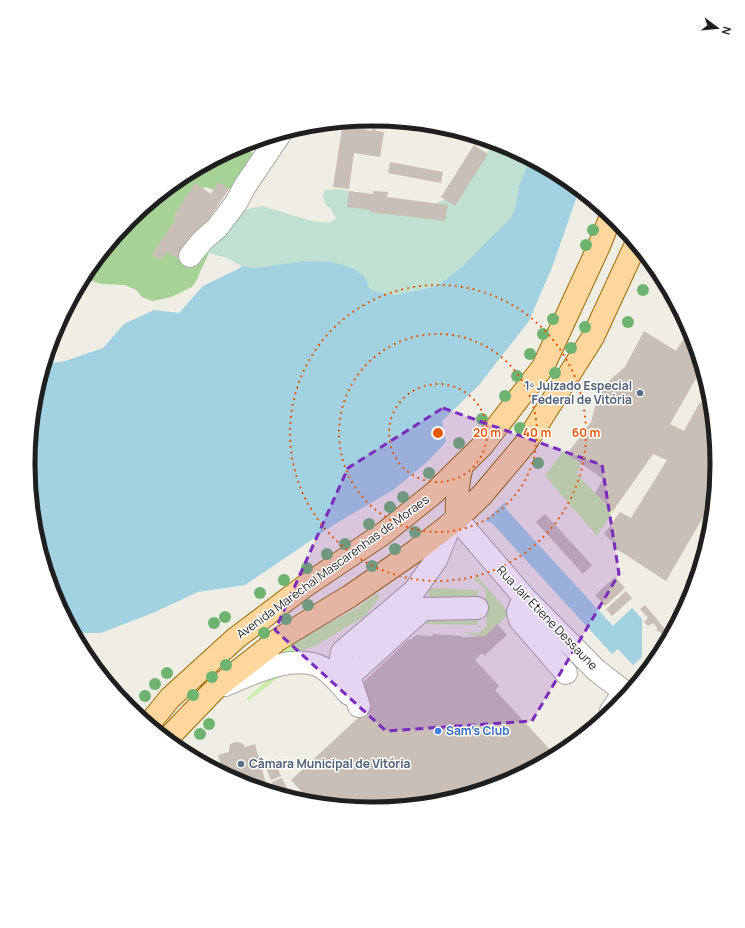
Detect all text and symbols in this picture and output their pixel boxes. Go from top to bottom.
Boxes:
north arrow [697,8,737,48]
text: N [719,25,735,37]
place label: 1º Juizado Especial Federal de Vitória [525,377,632,408]
marker: 1º Juizado Especial Federal de Vitória [635,388,645,398]
text: 20 m [473,424,501,441]
text: 40 m [523,424,551,441]
text: 60 m [572,424,600,441]
centre of rings [431,426,445,440]
street label: Avenida Marechal Mascarenhas de Moraes [233,491,432,642]
street label: Rua Jair Etiene Dessaune [493,562,602,674]
place label: Sam's Club [446,722,510,739]
marker: Sam's Club [433,726,443,736]
place label: Câmara Municipal de Vitória [249,755,411,772]
marker: Câmara Municipal de Vitória [236,759,246,769]

